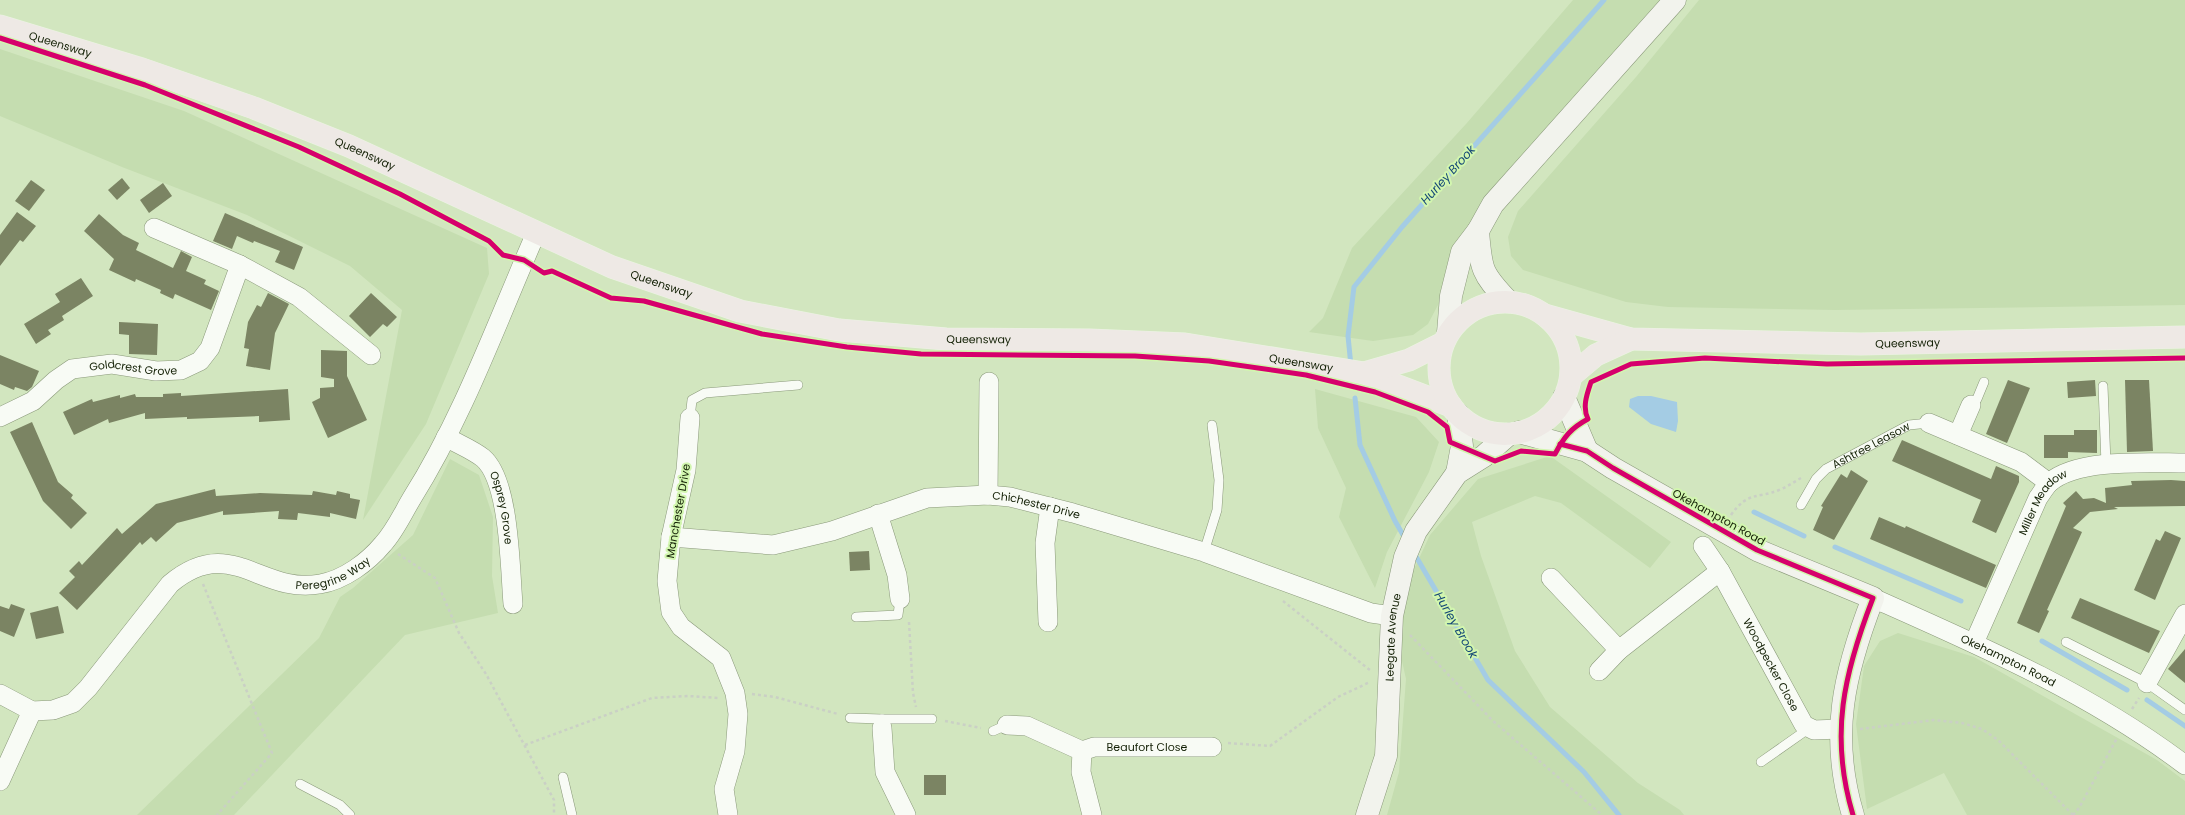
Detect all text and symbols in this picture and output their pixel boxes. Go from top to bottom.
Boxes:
street label: Queensway [27,27,94,62]
street label: Queensway [332,133,399,175]
water label: Hurley Brook [1416,141,1479,208]
street label: Queensway [628,266,695,302]
street label: Queensway [946,331,1012,347]
street label: Queensway [1875,334,1941,352]
street label: Queensway [1268,350,1335,376]
street label: Goldcrest Grove [88,356,178,379]
street label: Ashtree Leasow [1829,418,1913,472]
street label: Manchester Drive [662,462,694,559]
street label: Miller Meadow [2015,465,2070,538]
street label: Osprey Grove [486,468,517,545]
street label: Okehampton Road [1670,485,1768,549]
street label: Chichester Drive [992,487,1082,523]
street label: Peregrine Way [295,552,374,593]
water label: Hurley Brook [1430,588,1483,662]
street label: Leegate Avenue [1381,592,1405,682]
street label: Woodpecker Close [1739,615,1803,714]
street label: Okehampton Road [1958,630,2059,691]
street label: Beaufort Close [1107,739,1187,755]

